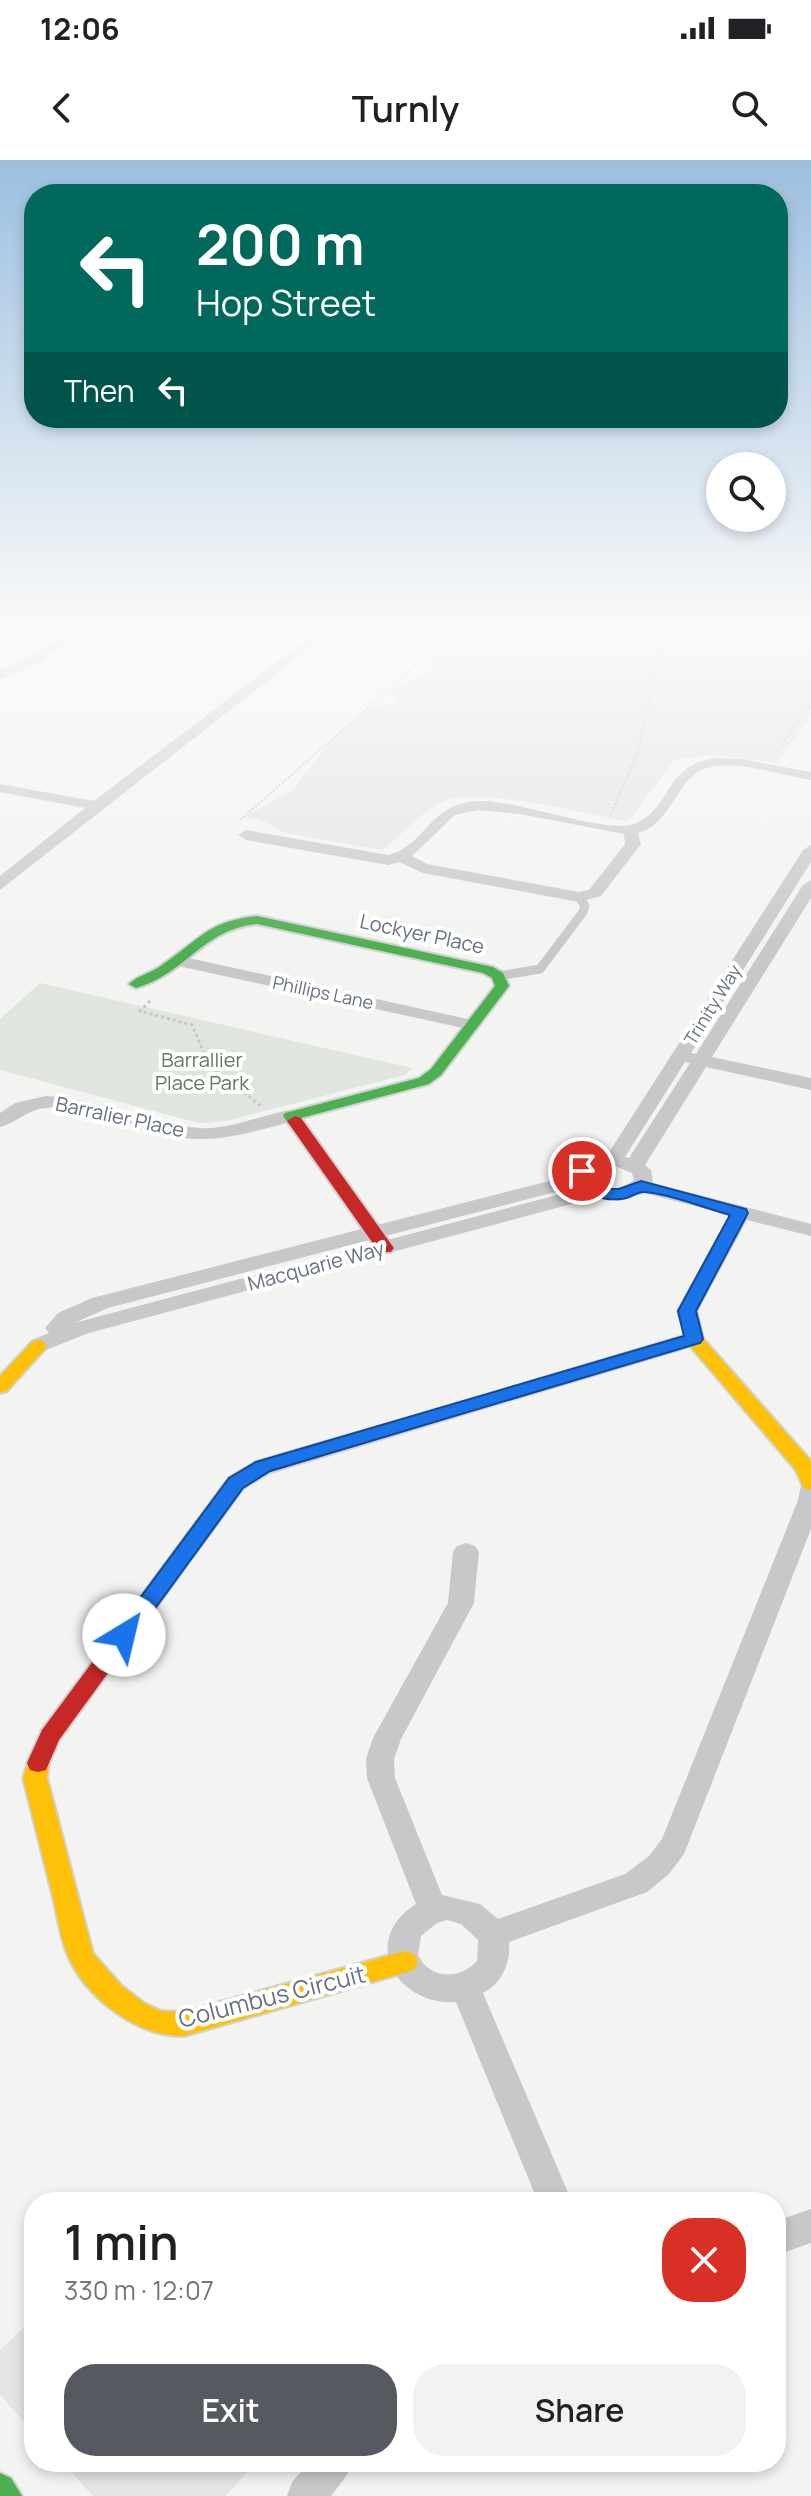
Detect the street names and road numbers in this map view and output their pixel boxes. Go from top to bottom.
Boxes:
street label: Lockyer Place [357,907,487,960]
street label: Trinity Way [678,959,747,1049]
street label: Phillips Lane [271,970,376,1014]
street label: Barralier Place [53,1090,187,1143]
street label: Macquarie Way [245,1234,388,1297]
street label: Columbus Circuit [175,1956,368,2035]

